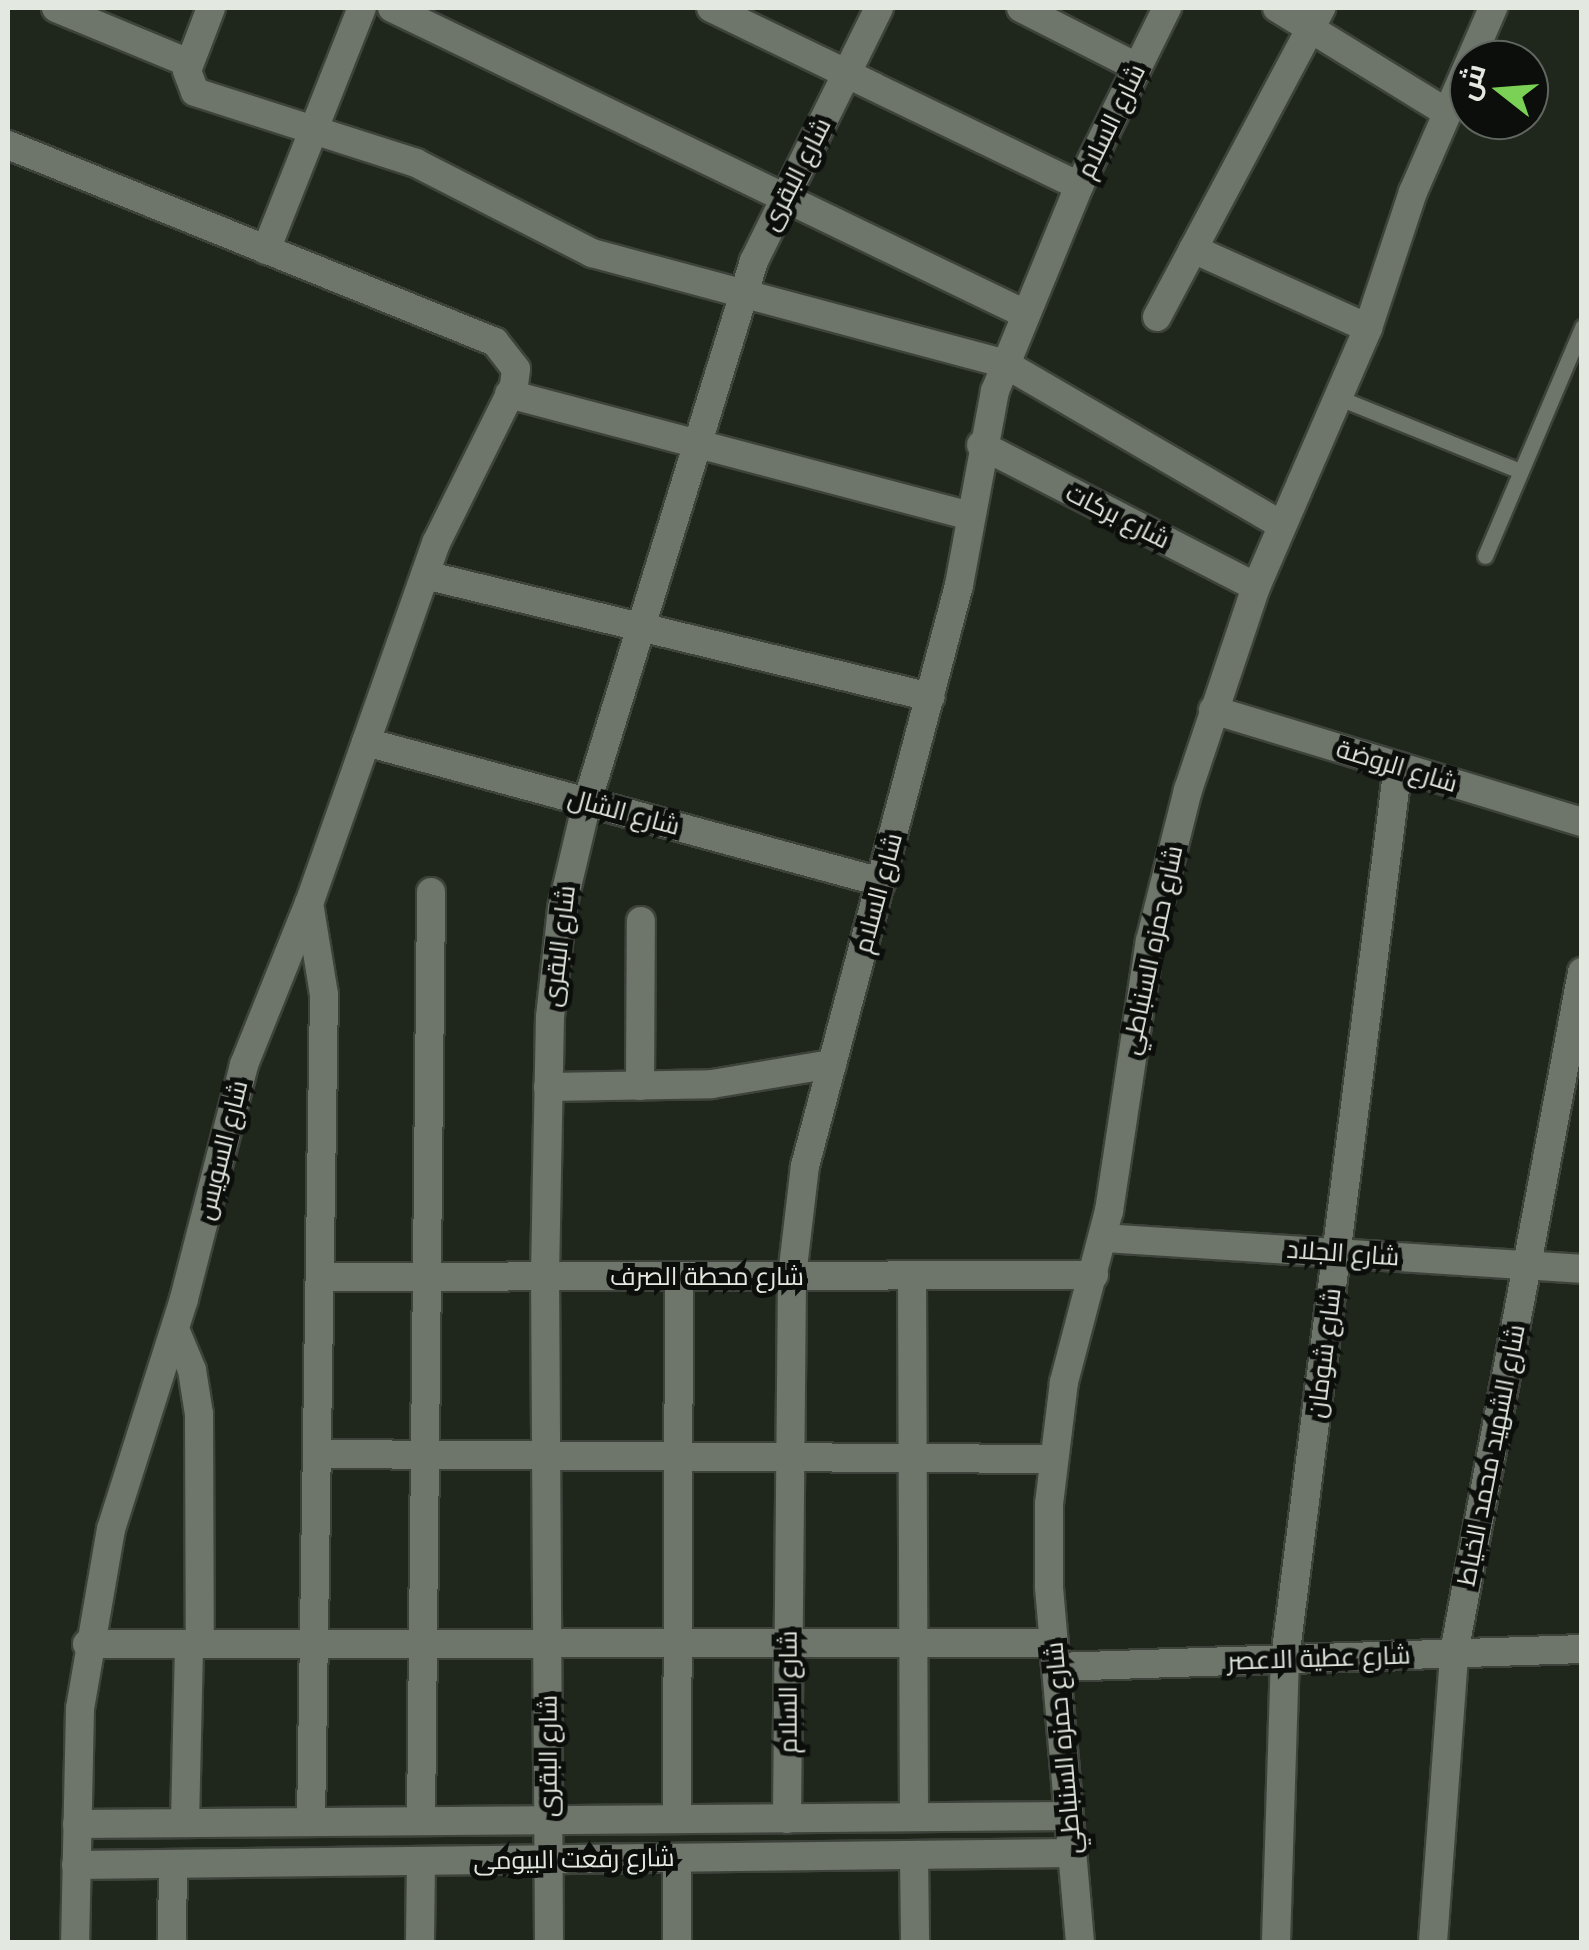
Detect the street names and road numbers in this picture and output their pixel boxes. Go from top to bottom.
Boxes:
street label: شارع السلام [1071,59,1151,183]
street label: شارع البقرى [755,113,837,235]
street label: شارع بركات [1061,477,1175,555]
street label: شارع الروضة [1333,733,1461,799]
street label: شارع الشال [565,783,683,841]
street label: شارع السلام [848,830,908,956]
street label: شارع حمزه السنباطي [1115,843,1189,1057]
street label: شارع البقرى [537,884,581,1008]
street label: شارع السويس [190,1077,254,1223]
street label: شارع الجلاد [1286,1234,1400,1272]
street label: شارع محطة الصرف [610,1261,804,1291]
street label: شارع شومان [1301,1286,1347,1420]
street label: شارع الشهيد محمد الخياط [1451,1322,1531,1588]
street label: شارع السلام [773,1631,803,1753]
street label: شارع عطية الاعصر [1227,1640,1411,1676]
street label: شارع حمزه السنباطي [1039,1641,1087,1855]
street label: شارع البقرى [533,1695,563,1817]
street label: شارع رفعت البيومى [473,1842,675,1876]

